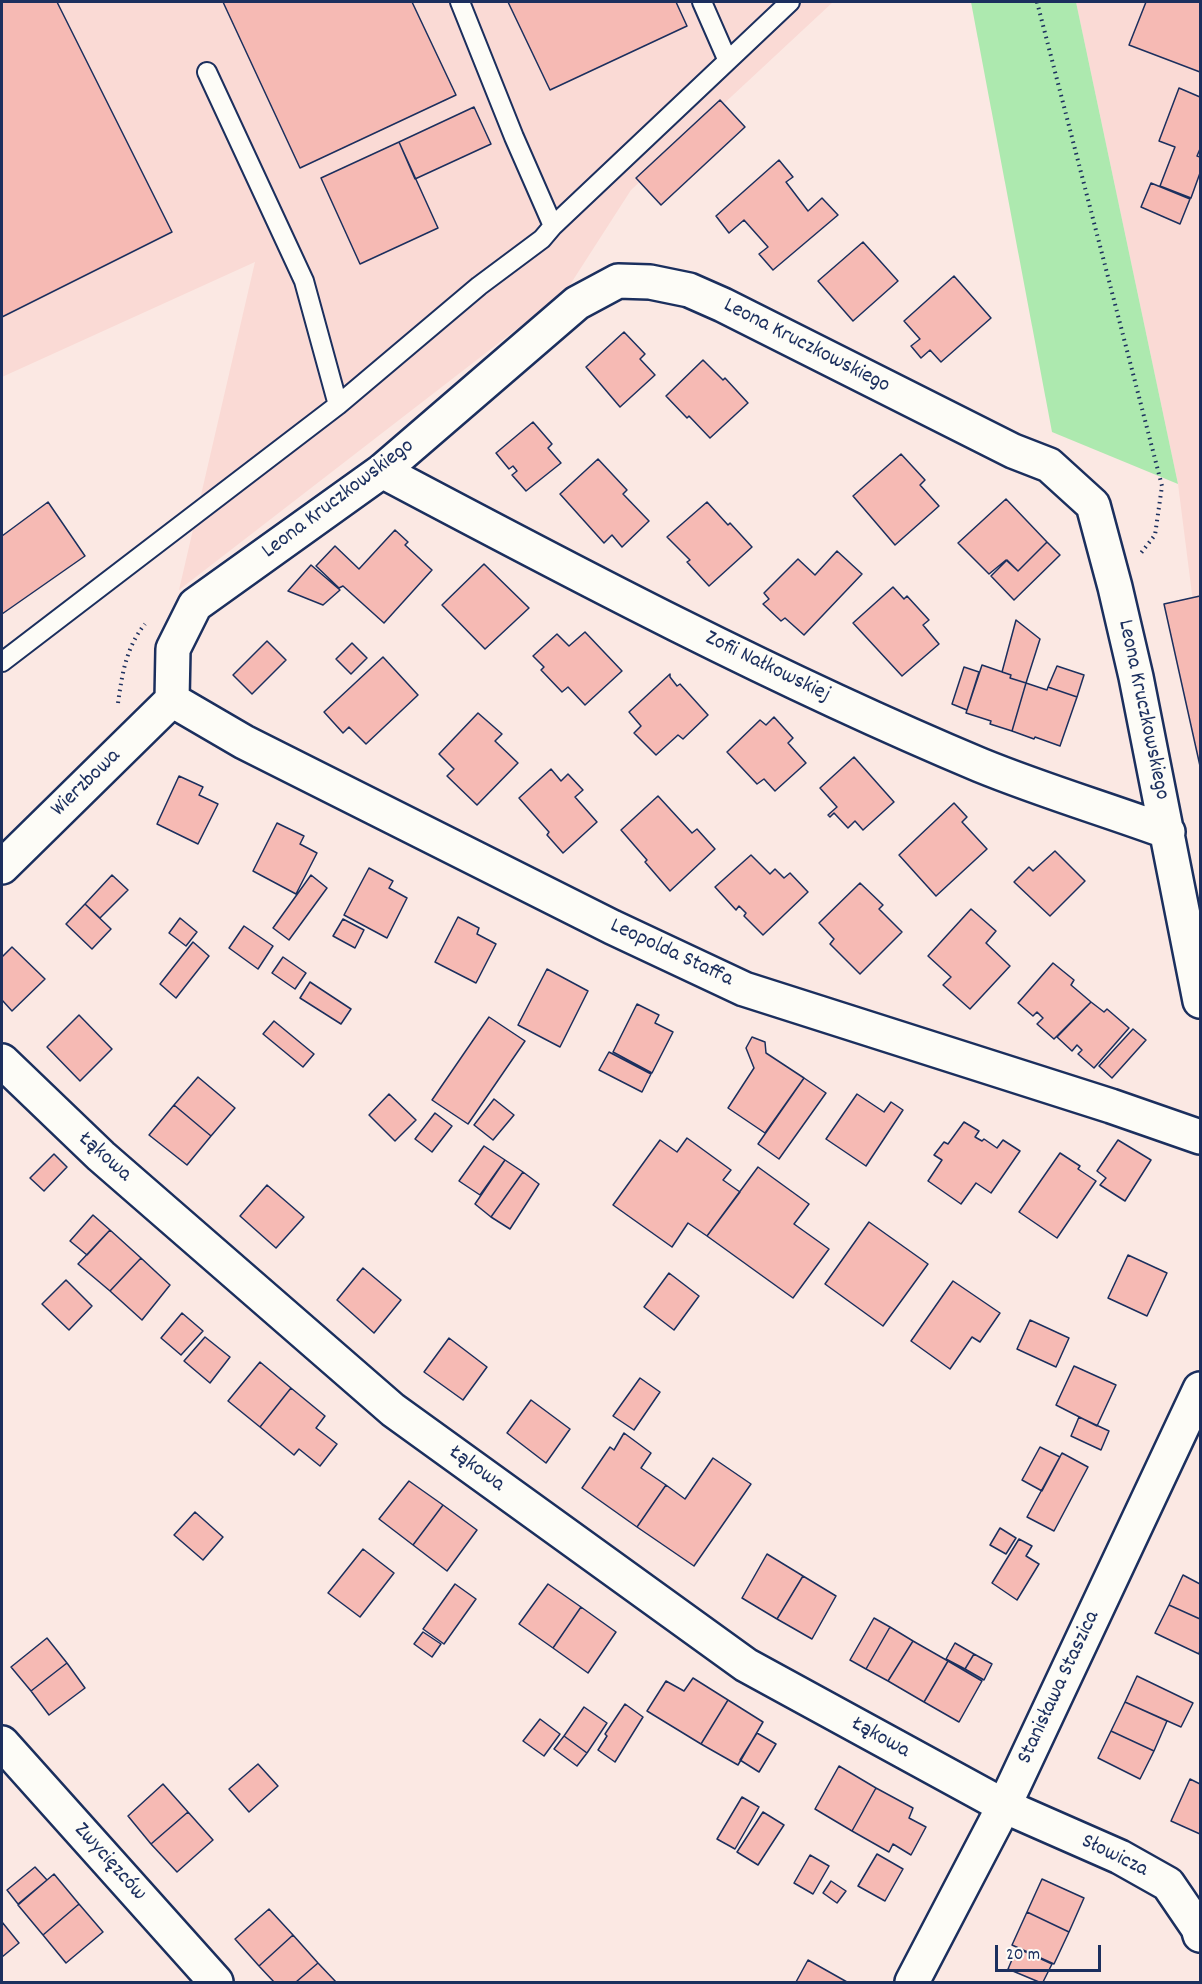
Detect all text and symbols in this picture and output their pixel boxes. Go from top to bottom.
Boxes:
street label: Leona Kruczkowskiego [718,294,894,400]
street label: Leona Kruczkowskiego [258,434,420,566]
street label: Leona Kruczkowskiego [1110,618,1174,802]
street label: Zofii Nałkowskiej [700,626,834,710]
street label: Wierzbowa [47,744,127,824]
street label: Leopolda Staffa [605,914,737,994]
street label: Łąkowa [72,1127,136,1189]
street label: Łąkowa [443,1441,509,1499]
street label: Stanisława Staszica [1013,1607,1107,1769]
street label: Łąkowa [846,1712,914,1766]
street label: Zwycięzców [67,1818,151,1908]
street label: Słowicza [1076,1830,1152,1884]
scale bar [998,1933,1104,1971]
text: 20 m [1006,1943,1040,1968]

